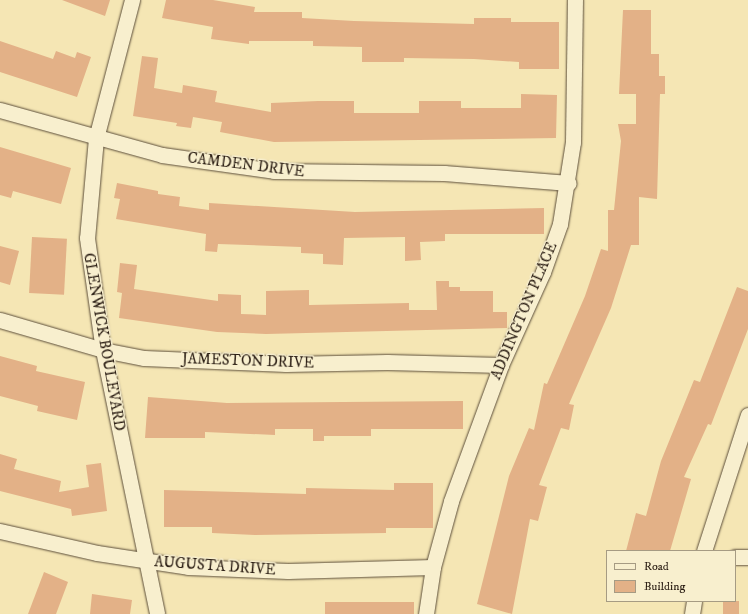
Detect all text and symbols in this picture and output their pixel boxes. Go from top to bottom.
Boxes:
street label: CAMDEN DRIVE [187,149,305,181]
street label: ADDINGTON PLACE [487,240,561,382]
street label: GLENWICK BOULEVARD [79,252,129,432]
street label: JAMESTON DRIVE [182,350,314,372]
legend [606,550,736,602]
street label: AUGUSTA DRIVE [154,553,276,579]
text: Road [644,559,669,574]
text: Building [644,579,685,594]

